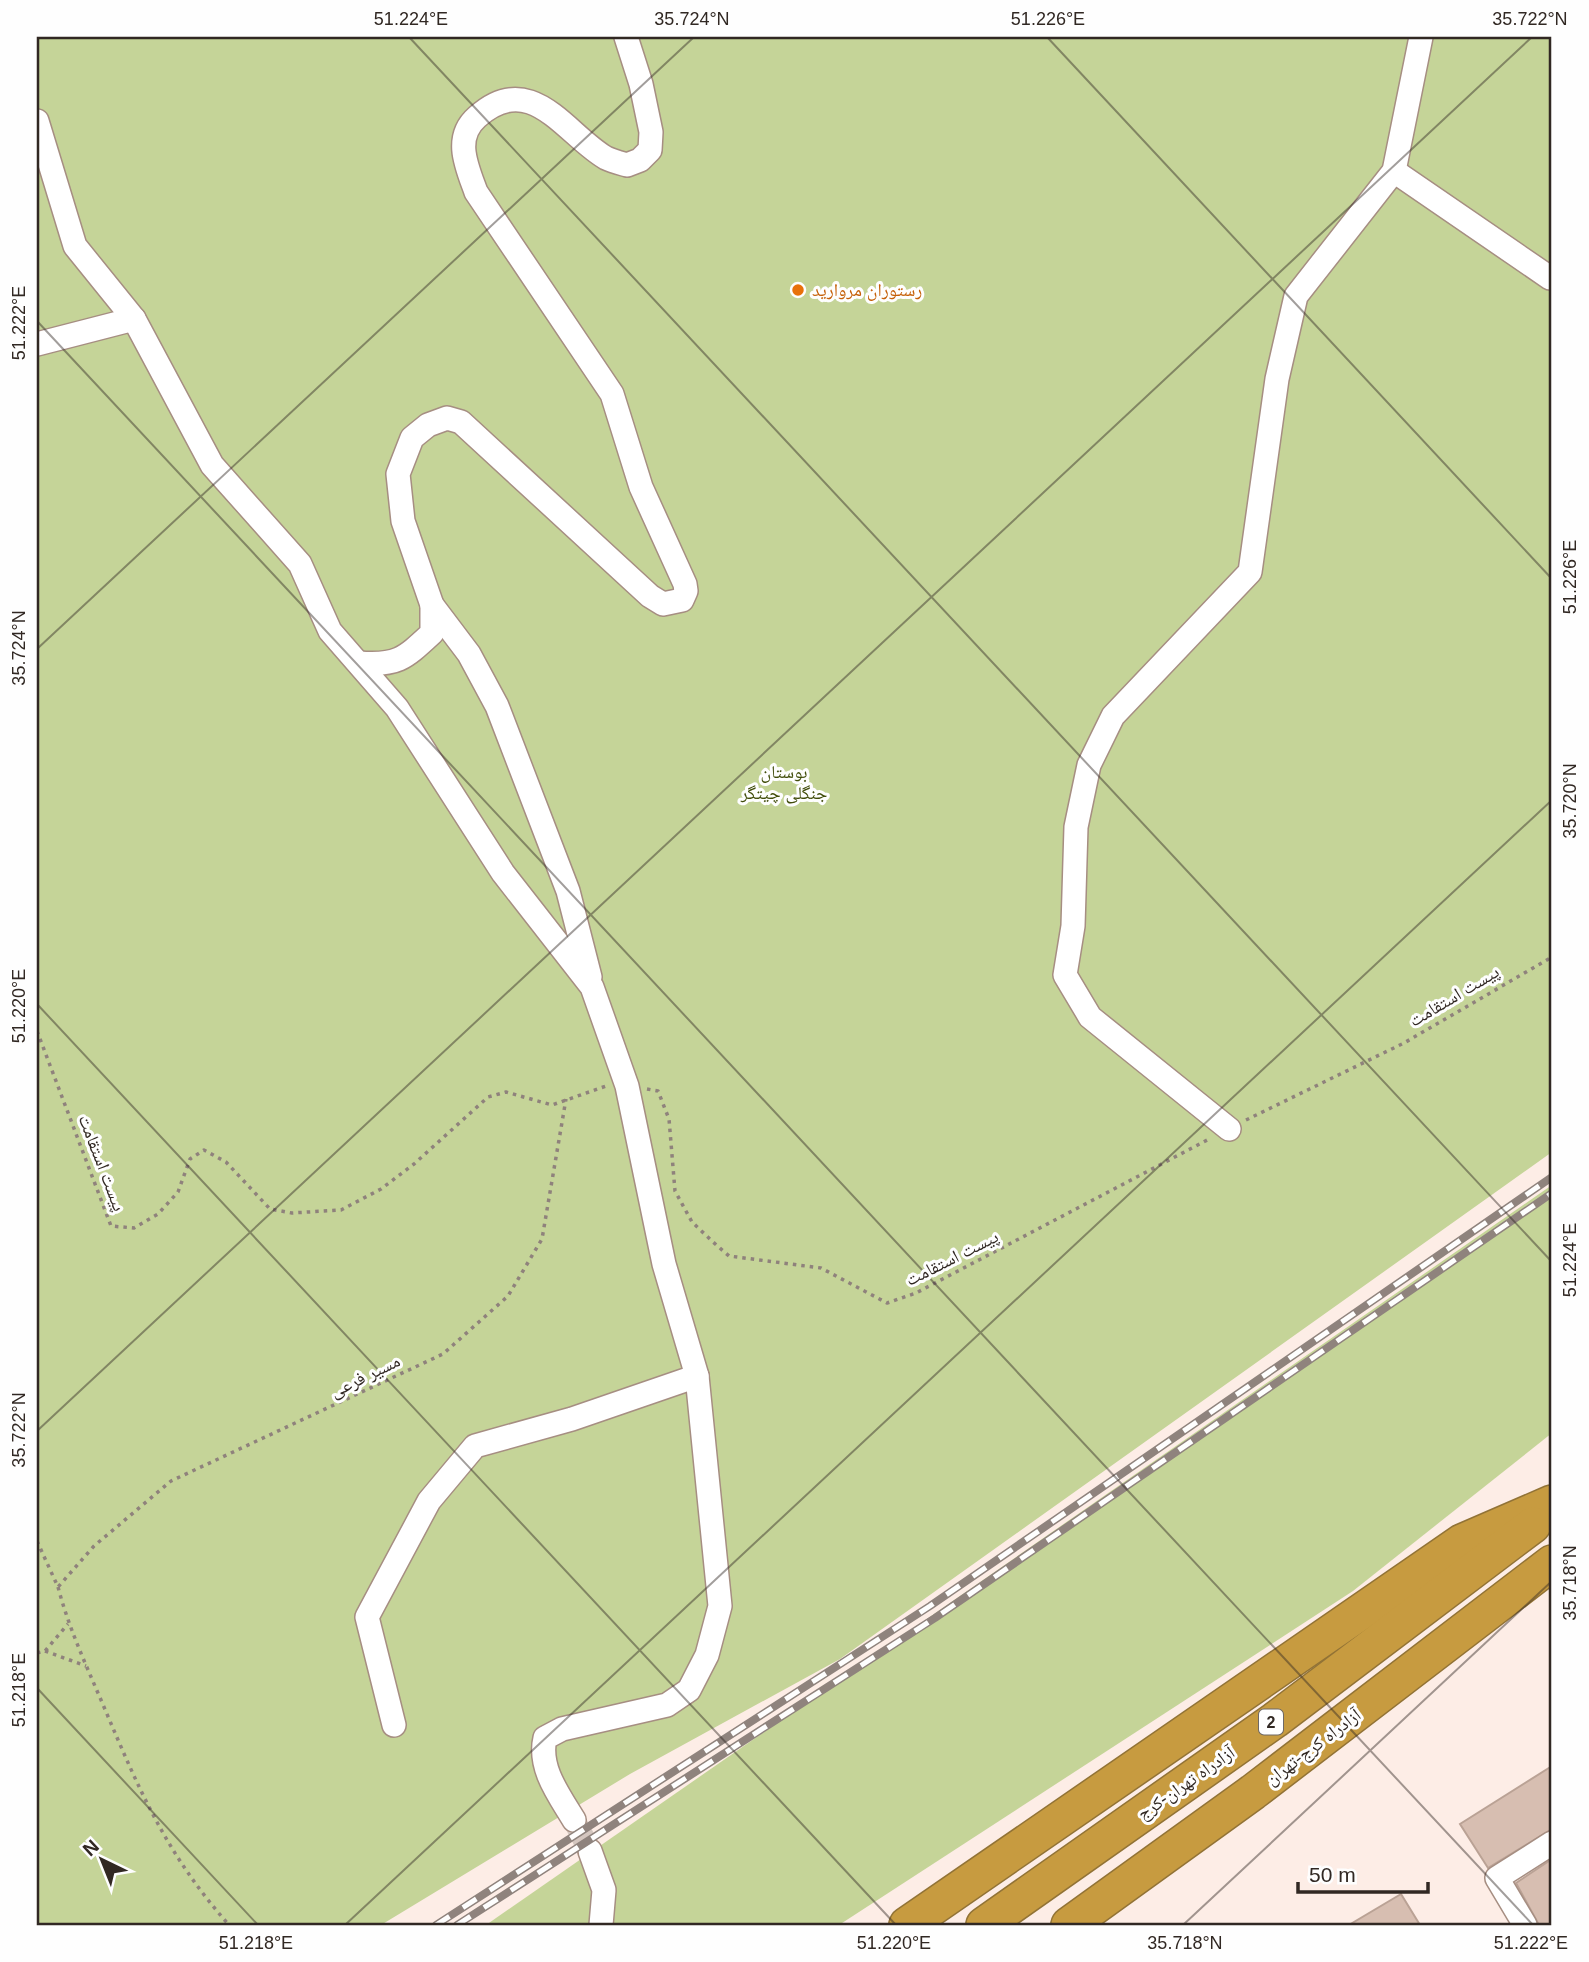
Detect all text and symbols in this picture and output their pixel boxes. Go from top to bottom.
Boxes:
text: 51.224°E [374,9,448,29]
text: 35.724°N [654,9,730,29]
text: 51.226°E [1011,9,1085,29]
text: 35.722°N [1492,9,1568,29]
place label: رستوران مروارید [812,280,922,301]
marker: رستوران مروارید [790,282,806,298]
text: 51.222°E [9,286,29,360]
text: 51.226°E [1560,540,1580,614]
text: 35.724°N [9,610,29,686]
park label: بوستان جنگلی چیتگر [740,762,827,804]
text: 35.720°N [1560,763,1580,839]
street label: پیست استقامت [1405,961,1503,1032]
text: 51.220°E [9,969,29,1043]
street label: پیست استقامت [73,1112,129,1214]
text: 51.224°E [1560,1223,1580,1297]
street label: پیست استقامت [902,1226,1002,1291]
street label: مسیر فرعی [327,1351,404,1402]
text: 35.722°N [9,1392,29,1468]
text: 35.718°N [1560,1545,1580,1621]
text: 51.218°E [9,1653,29,1727]
street label: آزادراه کرج-تهران [1262,1704,1366,1791]
road number: 2 [1259,1710,1283,1734]
street label: آزادراه تهران-کرج [1134,1742,1240,1825]
north arrow [66,1826,136,1896]
text: N [79,1836,103,1860]
scale bar [1298,1850,1428,1894]
text: 50 m [1309,1863,1356,1886]
text: 51.218°E [219,1933,293,1953]
text: 51.220°E [857,1933,931,1953]
text: 35.718°N [1147,1933,1223,1953]
text: 51.222°E [1494,1933,1568,1953]

